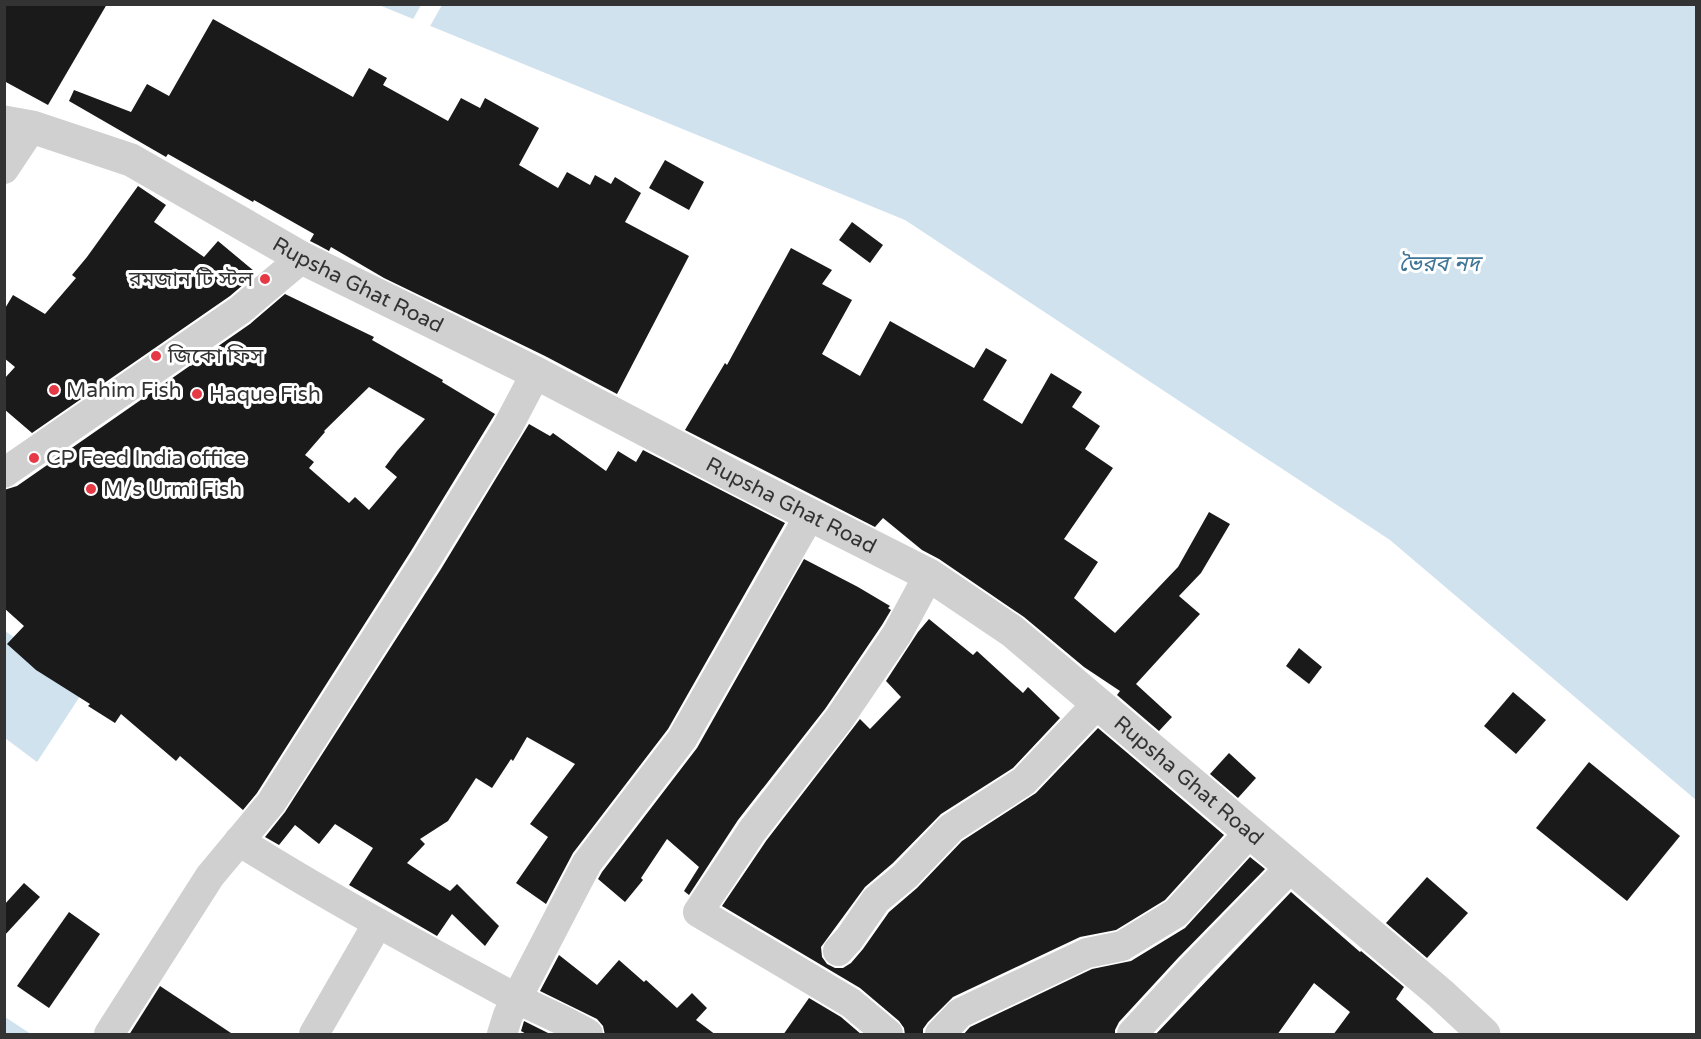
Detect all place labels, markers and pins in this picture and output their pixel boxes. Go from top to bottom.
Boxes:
place label: রমজান টি স্টল [128,267,254,292]
marker: রমজান টি স্টল [258,272,272,286]
place label: জিকো ফিস [167,344,264,369]
marker: জিকো ফিস [149,349,163,363]
place label: Mahim Fish [66,378,181,403]
place label: Haque Fish [209,382,321,407]
marker: Mahim Fish [47,383,61,397]
marker: Haque Fish [190,387,204,401]
place label: CP Feed India office [46,446,246,471]
marker: CP Feed India office [27,451,41,465]
place label: M/s Urmi Fish [103,477,242,502]
marker: M/s Urmi Fish [84,482,98,496]

